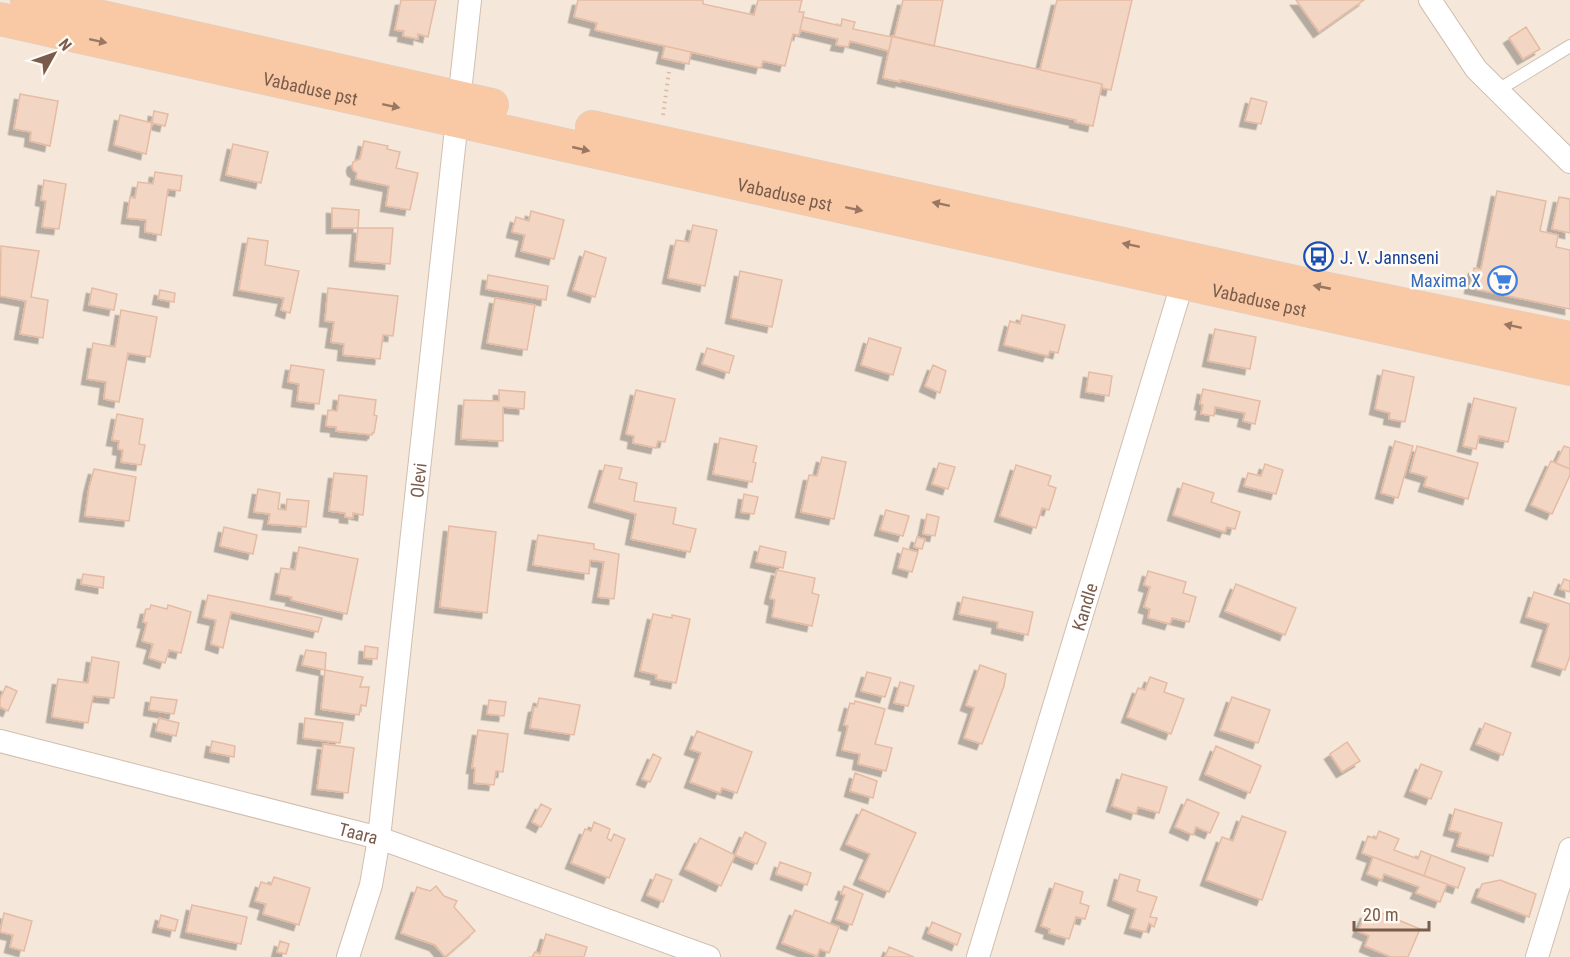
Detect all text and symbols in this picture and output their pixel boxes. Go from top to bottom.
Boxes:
north arrow [24,24,84,84]
text: N [55,35,76,55]
one-way arrow [89,37,108,46]
street label: Vabaduse pst [261,67,360,109]
one-way arrow [382,102,401,111]
one-way arrow [572,144,591,154]
street label: Vabaduse pst [735,173,834,215]
one-way arrow [931,198,950,208]
one-way arrow [844,205,863,214]
one-way arrow [1122,240,1141,249]
bus stop icon: J. V. Jannseni [1303,241,1335,273]
place label: J. V. Jannseni [1340,247,1439,268]
supermarket icon: Maxima X [1486,264,1518,296]
place label: Maxima X [1411,270,1481,291]
street label: Vabaduse pst [1210,279,1309,320]
one-way arrow [1312,282,1331,291]
one-way arrow [1503,321,1522,330]
street label: Olevi [406,462,430,499]
street label: Kandle [1067,580,1101,633]
street label: Taara [337,818,380,848]
scale bar [1354,894,1429,932]
text: 20 m [1363,904,1398,925]

